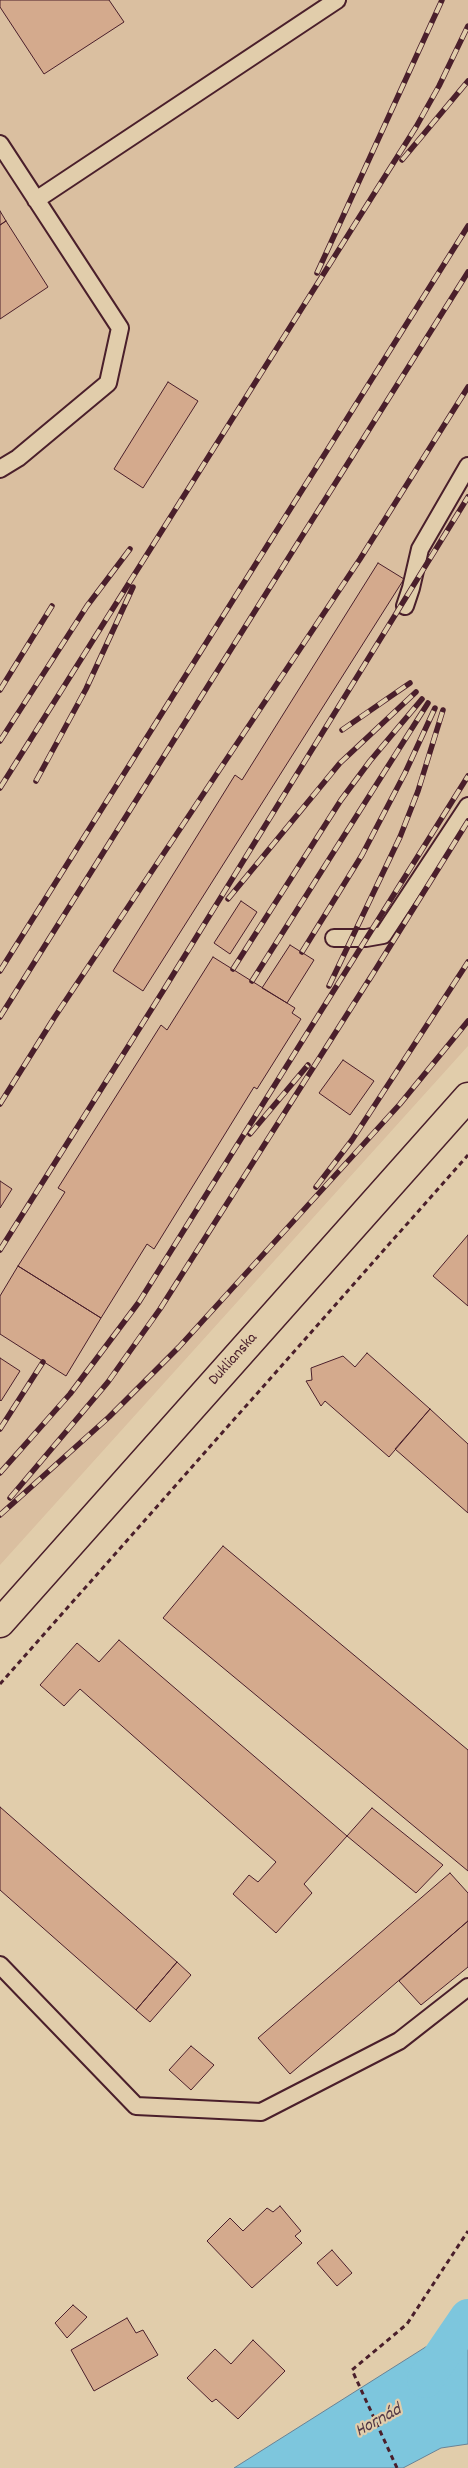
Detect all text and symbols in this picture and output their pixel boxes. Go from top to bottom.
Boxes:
street label: Duklianska [205,1330,263,1390]
water label: Hornád [352,2401,406,2443]

